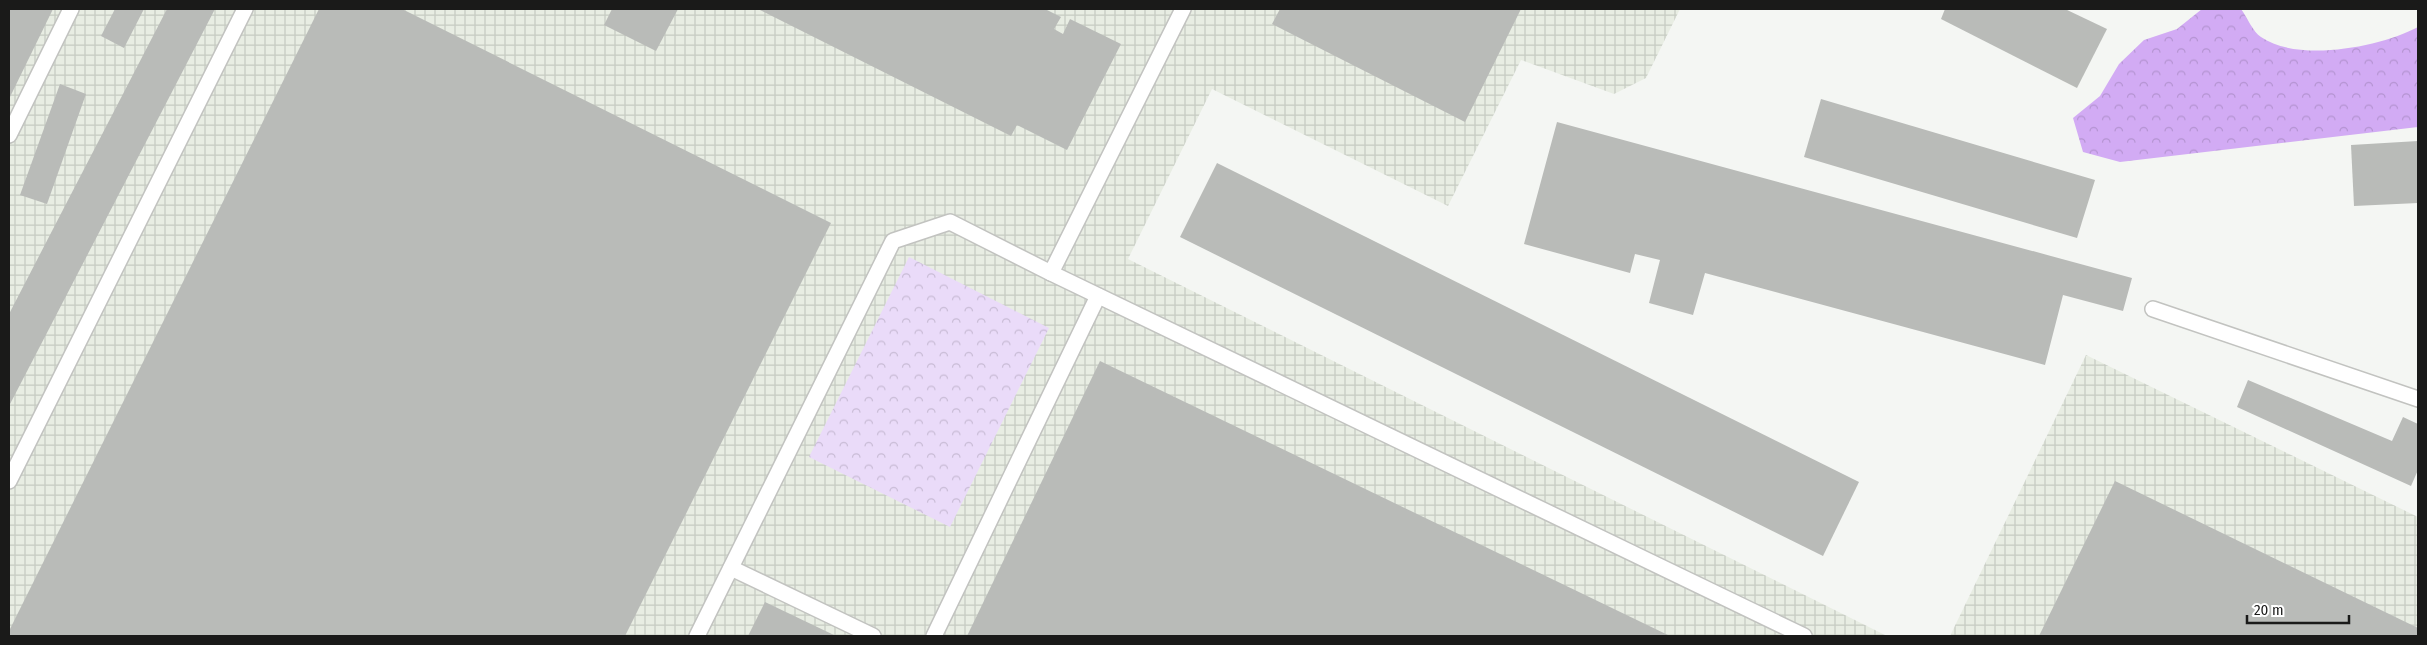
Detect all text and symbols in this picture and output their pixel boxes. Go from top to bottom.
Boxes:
scale bar [2247,592,2350,624]
text: 20 m [2254,601,2284,619]

